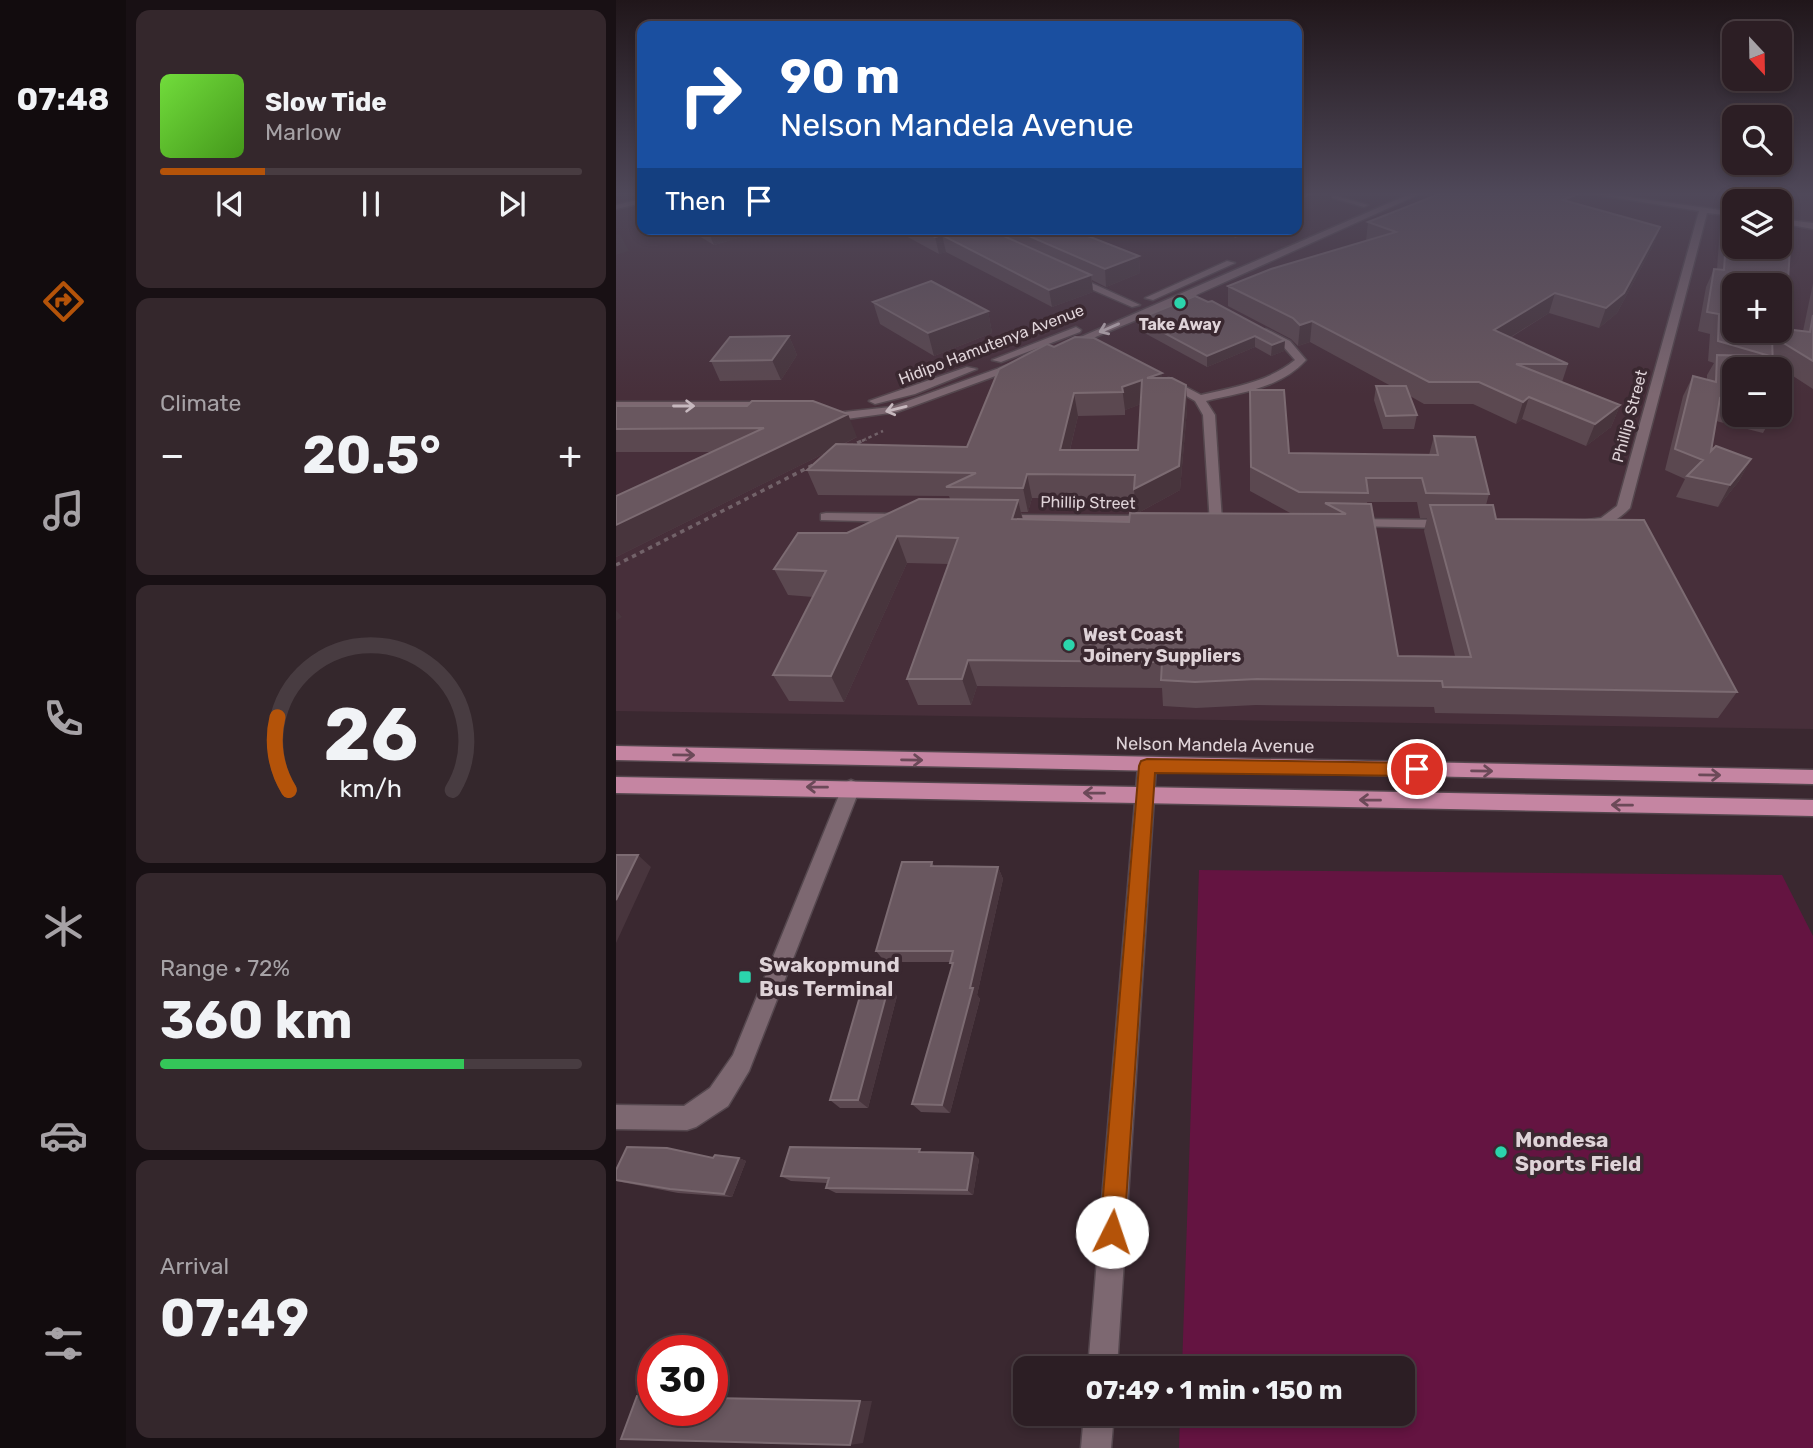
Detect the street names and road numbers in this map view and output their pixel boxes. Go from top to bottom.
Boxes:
street label: Hidipo Hamutenya Avenue [896,300,1087,389]
street label: Phillip Street [1608,368,1651,465]
street label: Phillip Street [1040,492,1136,513]
street label: Nelson Mandela Avenue [1115,732,1315,758]

